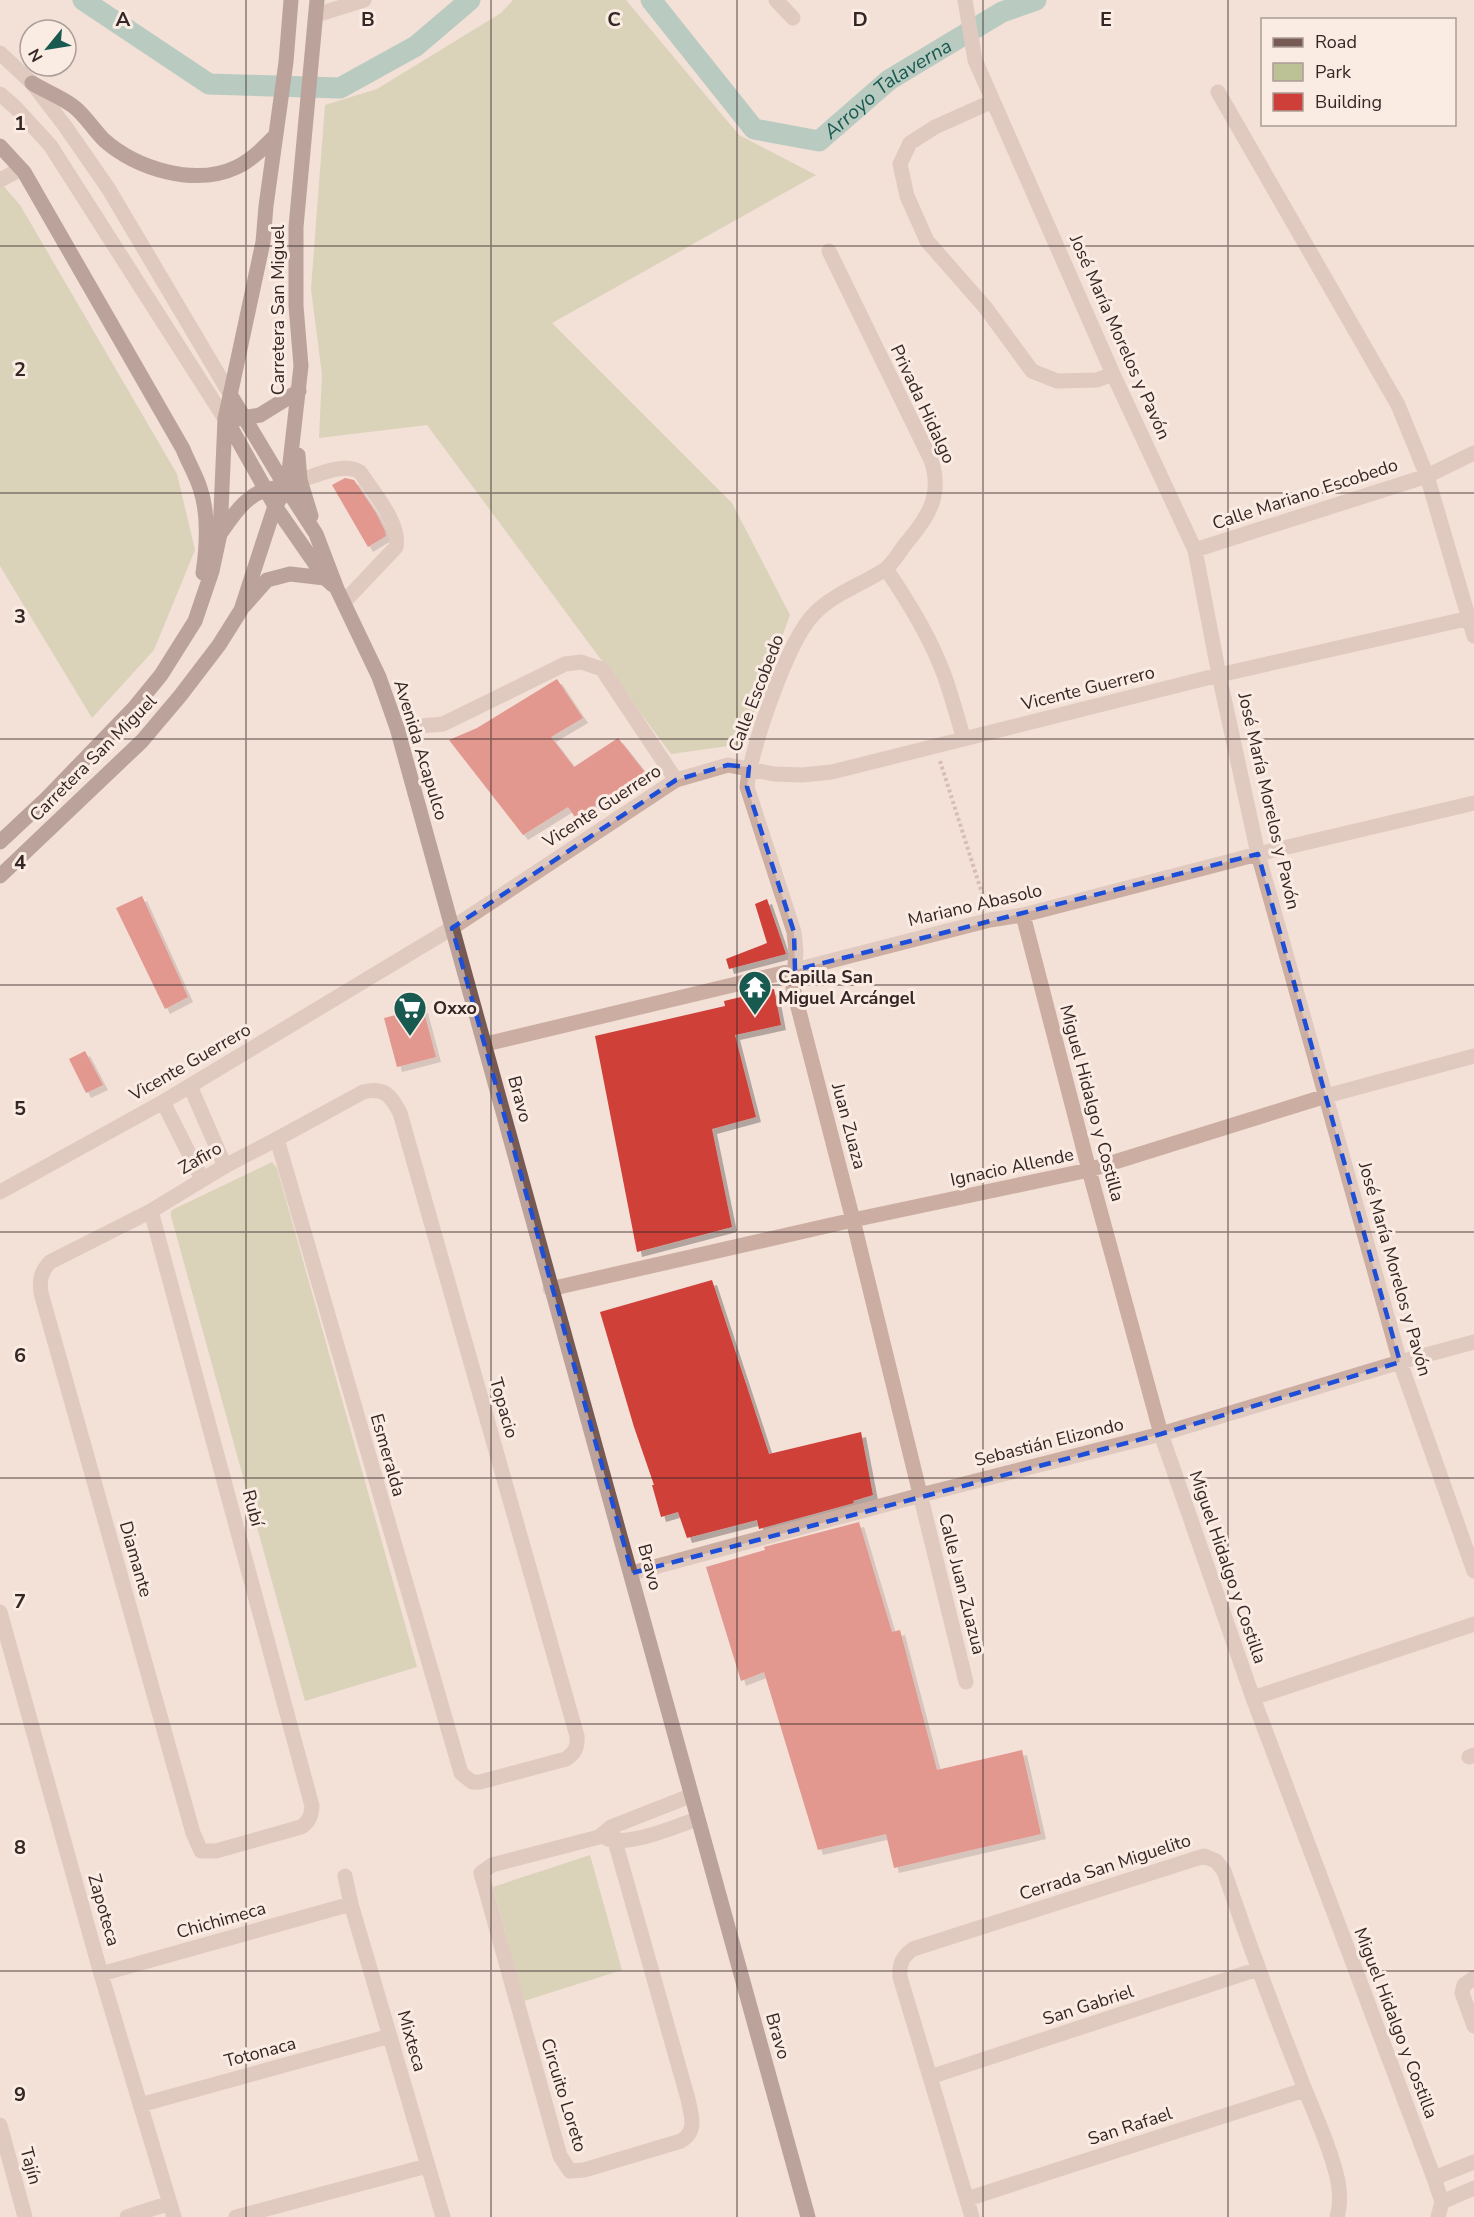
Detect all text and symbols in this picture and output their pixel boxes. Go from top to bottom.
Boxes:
text: A [116,6,131,33]
text: B [361,6,375,33]
text: C [607,6,621,33]
text: D [852,6,868,33]
text: E [1100,6,1112,33]
north arrow [18,18,78,78]
legend [1261,18,1456,126]
text: Road [1315,30,1357,54]
water label: Arroyo Talaverna [817,32,957,146]
text: N [23,44,48,66]
text: Park [1315,60,1352,84]
text: Building [1315,90,1382,114]
text: 1 [14,110,26,137]
street label: Carretera San Miguel [266,224,290,395]
street label: José María Morelos y Pavón [1064,230,1176,443]
street label: Privada Hidalgo [885,341,961,467]
text: 2 [14,356,26,383]
street label: Calle Mariano Escobedo [1209,453,1401,535]
text: 3 [14,603,26,630]
street label: Calle Escobedo [723,631,789,755]
street label: Vicente Guerrero [1018,660,1157,716]
street label: Avenida Acapulco [388,677,454,823]
street label: Carretera San Miguel [24,689,162,827]
street label: José María Morelos y Pavón [1232,689,1306,912]
street label: Vicente Guerrero [537,759,666,854]
text: 4 [14,849,26,876]
street label: Mariano Abasolo [906,878,1044,932]
place label: Capilla San Miguel Arcángel [778,965,916,1010]
temple icon: Capilla San Miguel Arcángel [737,969,773,1016]
supermarket icon: Oxxo [392,990,428,1037]
place label: Oxxo [433,996,477,1020]
street label: Miguel Hidalgo y Costilla [1054,1002,1130,1204]
street label: Vicente Guerrero [124,1018,255,1107]
street label: Bravo [502,1073,538,1125]
street label: Juan Zuaza [826,1079,872,1172]
text: 5 [14,1095,26,1122]
street label: Zafiro [174,1136,226,1180]
street label: Ignacio Allende [948,1142,1076,1192]
street label: José María Morelos y Pavón [1353,1158,1437,1379]
text: 6 [14,1342,26,1369]
street label: Topacio [484,1375,524,1441]
street label: Esmeralda [365,1411,411,1499]
street label: Sebastián Elizondo [972,1412,1126,1472]
street label: Miguel Hidalgo y Costilla [1184,1467,1272,1667]
street label: Rubí [237,1487,270,1530]
street label: Calle Juan Zuazua [933,1511,991,1657]
street label: Diamante [114,1518,158,1600]
street label: Bravo [632,1541,668,1593]
text: 7 [14,1588,26,1615]
street label: Cerrada San Miguelito [1016,1828,1194,1906]
text: 8 [14,1834,26,1861]
street label: Zapoteca [82,1871,126,1949]
street label: Chichimeca [173,1896,269,1944]
street label: Miguel Hidalgo y Costilla [1348,1924,1444,2122]
street label: San Gabriel [1040,1979,1137,2031]
street label: Mixteca [392,2008,432,2074]
street label: Bravo [760,2010,796,2062]
street label: Totonaca [222,2031,298,2073]
street label: Circuito Loreto [535,2035,593,2155]
text: 9 [14,2081,26,2108]
street label: San Rafael [1085,2101,1176,2151]
street label: Tajín [15,2145,47,2187]

